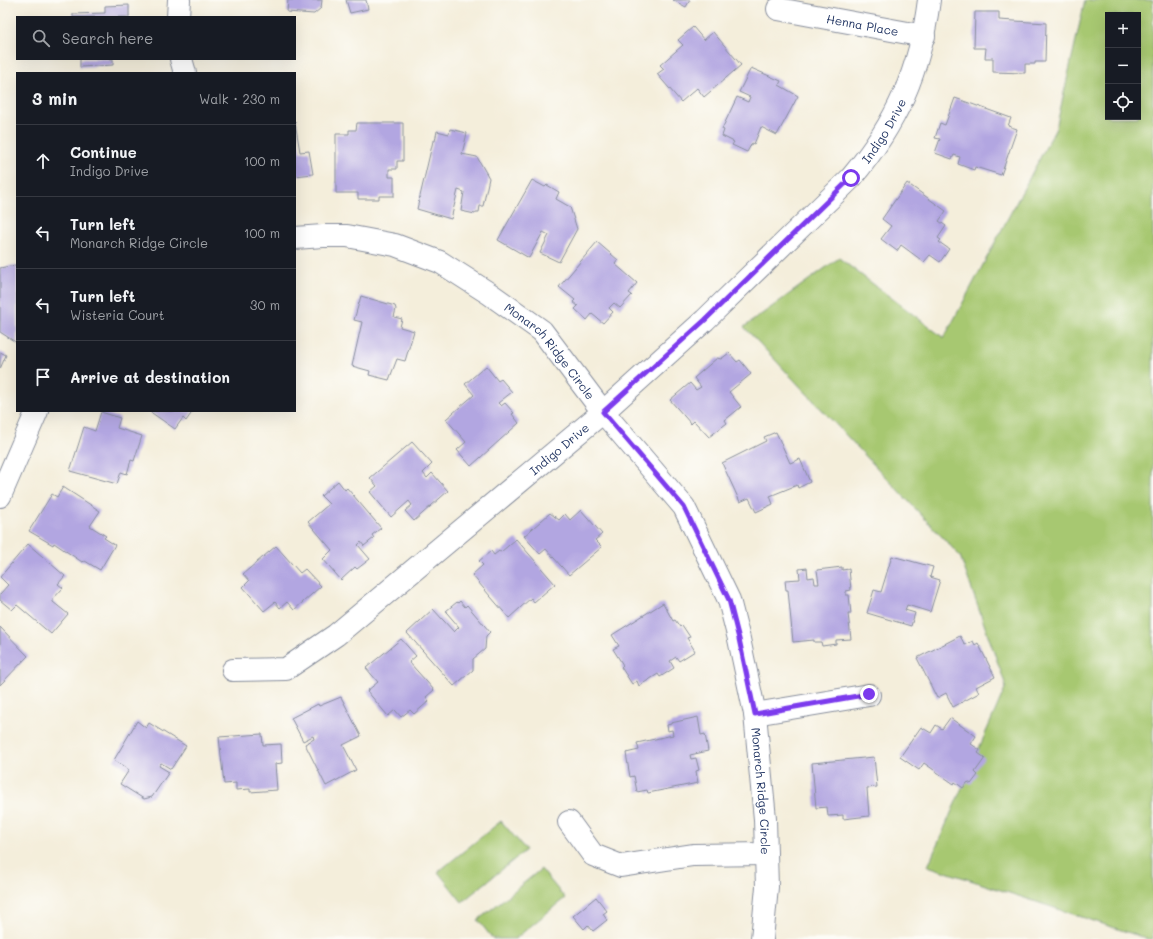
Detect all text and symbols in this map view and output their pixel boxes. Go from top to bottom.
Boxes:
street label: Henna Place [825,10,900,39]
map controls [1105,12,1141,120]
button: + [1105,12,1141,48]
search box [16,16,296,60]
icon: search [30,27,52,49]
text: Search here [62,28,153,48]
button: − [1105,48,1141,84]
button: locate [1105,84,1141,120]
text: 3 min [32,87,77,109]
text: Walk · 230 m [199,90,280,107]
street label: Indigo Drive [858,96,909,166]
text: Continue [70,142,137,162]
icon: ahead [32,150,54,172]
text: 100 m [244,152,280,169]
text: Indigo Drive [70,162,149,179]
route start [842,169,860,187]
text: Turn left [70,214,135,234]
icon: left [32,222,54,244]
text: 100 m [244,224,280,241]
text: Monarch Ridge Circle [70,234,208,251]
text: Turn left [70,286,135,306]
icon: left [32,294,54,316]
text: 30 m [250,296,280,313]
street label: Monarch Ridge Circle [502,299,599,403]
text: Wisteria Court [70,306,165,323]
icon: arrive [32,366,54,388]
text: Arrive at destination [70,367,230,387]
street label: Indigo Drive [526,419,592,478]
route end [860,685,878,703]
street label: Monarch Ridge Circle [748,727,774,855]

